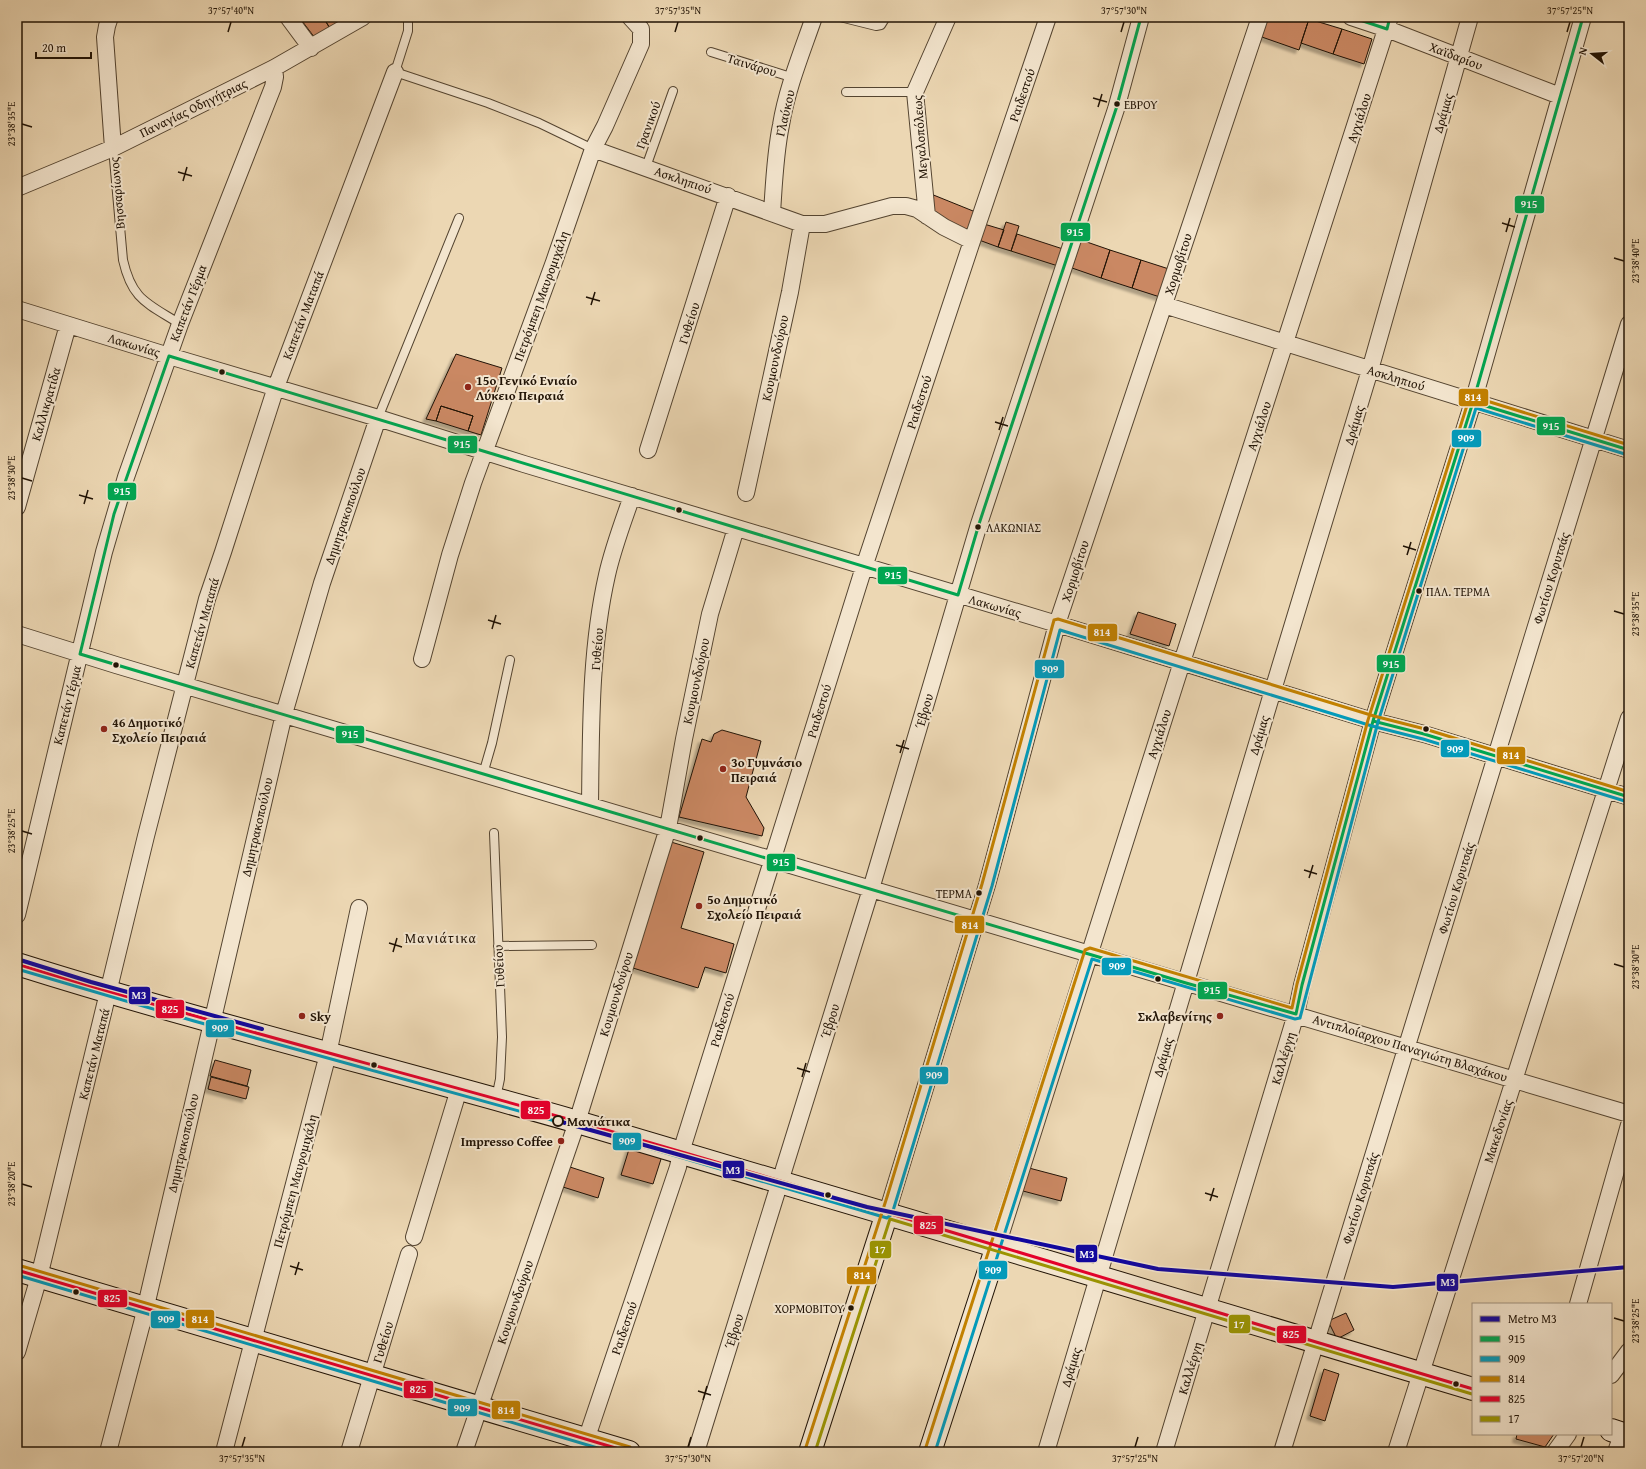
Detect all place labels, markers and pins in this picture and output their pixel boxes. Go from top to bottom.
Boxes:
place label: ΕΒΡΟΥ [1124,96,1158,113]
marker: ΕΒΡΟΥ [1112,99,1122,109]
unlabelled marker [217,367,227,377]
place label: 15ο Γενικό Ενιαίο Λύκειο Πειραιά [476,371,577,405]
marker: 15ο Γενικό Ενιαίο Λύκειο Πειραιά [463,382,473,392]
unlabelled marker [674,505,684,515]
place label: ΛΑΚΩΝΙΑΣ [986,519,1041,536]
marker: ΛΑΚΩΝΙΑΣ [973,522,983,532]
place label: ΠΑΛ. ΤΕΡΜΑ [1426,583,1491,600]
marker: ΠΑΛ. ΤΕΡΜΑ [1414,586,1424,596]
unlabelled marker [111,660,121,670]
place label: 46 Δημοτικό Σχολείο Πειραιά [112,713,207,747]
marker: 46 Δημοτικό Σχολείο Πειραιά [99,724,109,734]
unlabelled marker [1421,724,1431,734]
place label: 3ο Γυμνάσιο Πειραιά [731,753,802,787]
marker: 3ο Γυμνάσιο Πειραιά [718,764,728,774]
unlabelled marker [695,833,705,843]
place label: ΤΕΡΜΑ [936,885,973,902]
marker: ΤΕΡΜΑ [974,888,984,898]
place label: 5ο Δημοτικό Σχολείο Πειραιά [707,890,802,924]
marker: 5ο Δημοτικό Σχολείο Πειραιά [694,901,704,911]
unlabelled marker [1153,974,1163,984]
place label: Sky [310,1007,331,1026]
place label: Σκλαβενίτης [1138,1007,1212,1026]
marker: Sky [297,1011,307,1021]
marker: Σκλαβενίτης [1215,1011,1225,1021]
unlabelled marker [369,1060,379,1070]
place label: Μανιάτικα [567,1112,631,1131]
marker: Μανιάτικα [552,1115,564,1127]
place label: Impresso Coffee [461,1132,553,1151]
marker: Impresso Coffee [556,1136,566,1146]
unlabelled marker [823,1190,833,1200]
unlabelled marker [71,1287,81,1297]
place label: ΧΟΡΜΟΒΙΤΟΥ [775,1300,845,1317]
marker: ΧΟΡΜΟΒΙΤΟΥ [846,1303,856,1313]
unlabelled marker [1451,1379,1461,1389]

